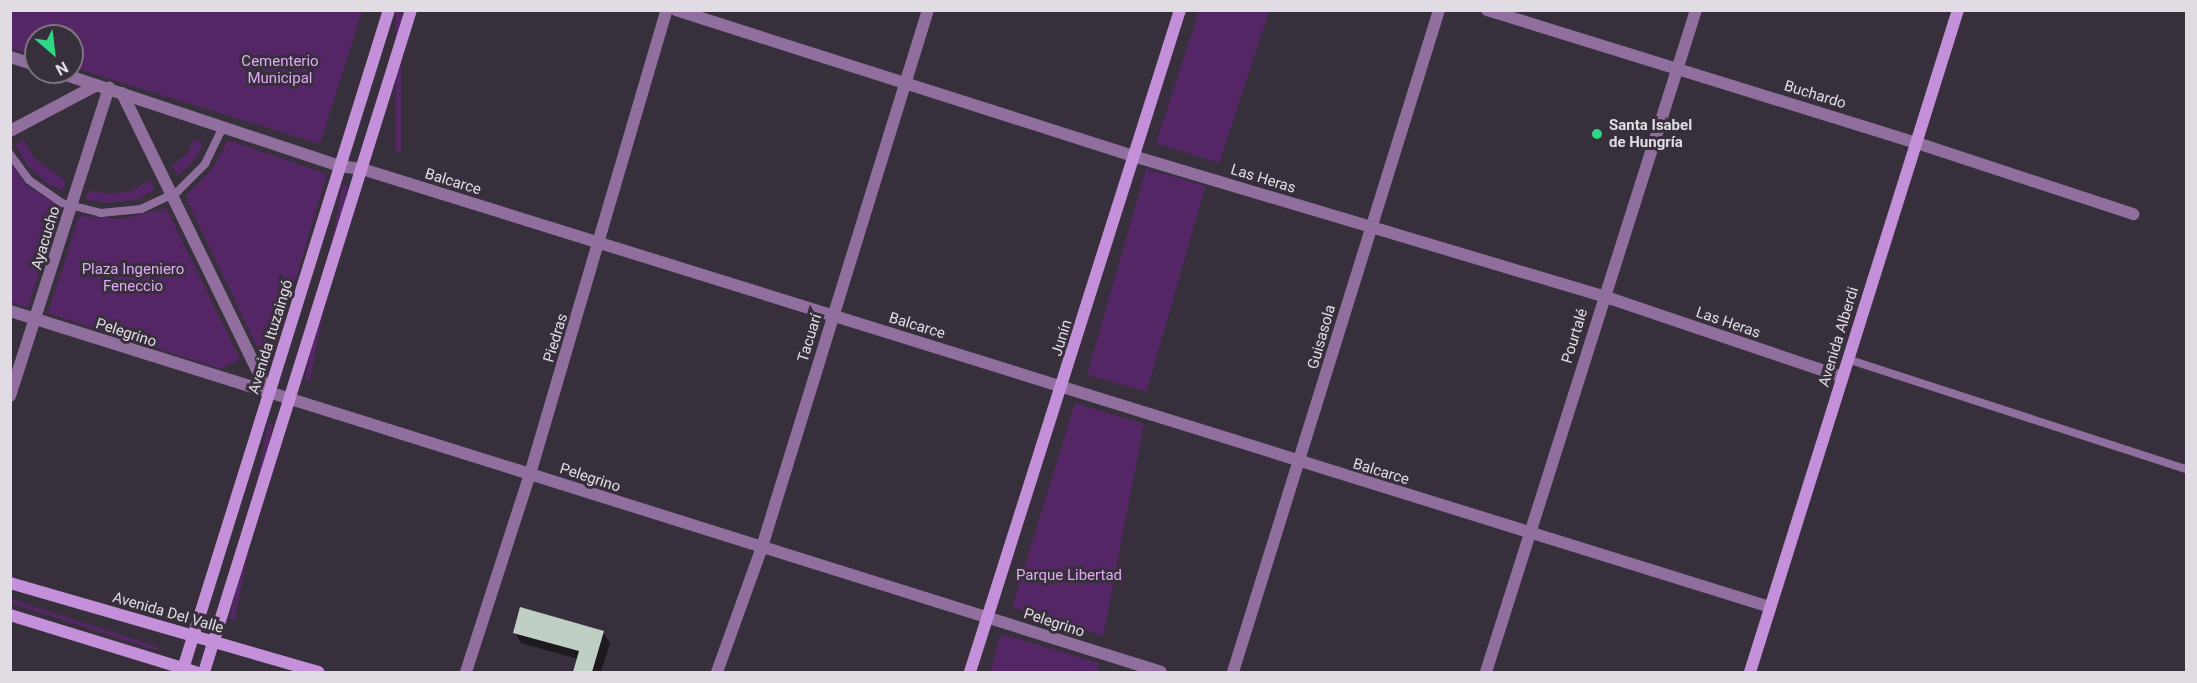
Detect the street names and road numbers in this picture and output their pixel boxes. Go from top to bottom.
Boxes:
street label: Buchardo [1782,77,1848,113]
street label: Las Heras [1228,161,1298,197]
street label: Balcarce [423,165,483,199]
street label: Ayacucho [28,204,64,272]
street label: Avenida Ituzaingó [245,278,297,396]
street label: Avenida Alberdi [1815,285,1863,389]
street label: Guisasola [1304,303,1340,371]
street label: Las Heras [1693,304,1763,342]
street label: Pourtalé [1558,306,1592,366]
street label: Balcarce [887,309,947,343]
street label: Piedras [540,311,572,365]
street label: Tacuarí [794,312,826,364]
street label: Pelegrino [93,315,159,351]
street label: Junín [1048,318,1076,358]
street label: Balcarce [1351,455,1411,489]
street label: Pelegrino [557,460,623,496]
street label: Avenida Del Valle [110,589,226,637]
street label: Pelegrino [1021,605,1087,641]

